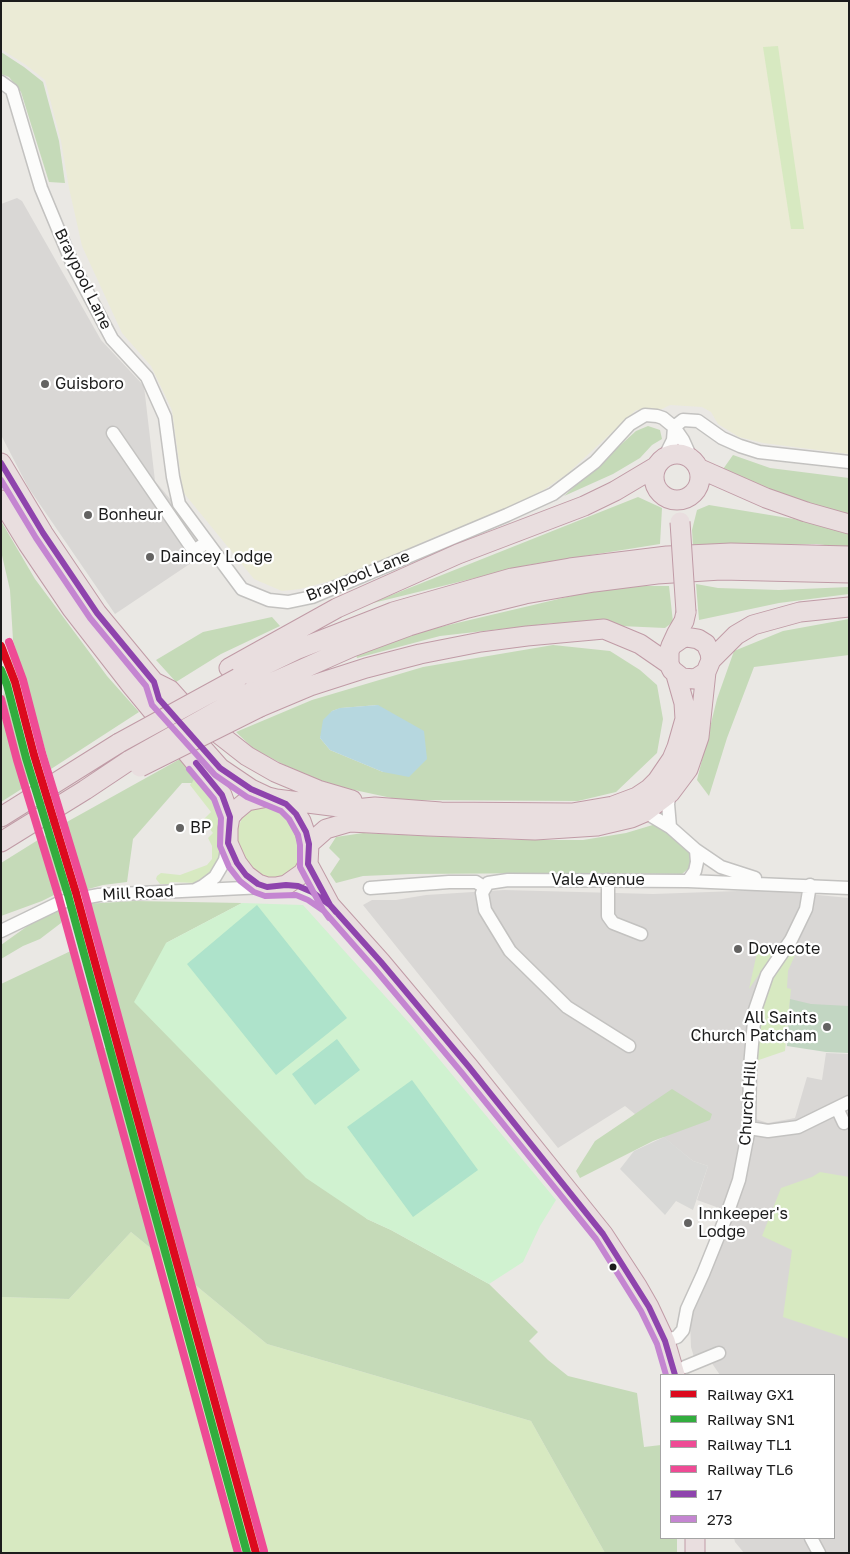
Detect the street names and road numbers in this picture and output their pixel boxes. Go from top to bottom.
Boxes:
street label: Braypool Lane [50,225,116,333]
street label: Braypool Lane [303,546,413,606]
street label: Vale Avenue [551,870,645,890]
street label: Mill Road [102,882,174,904]
street label: Church Hill [735,1060,761,1146]

